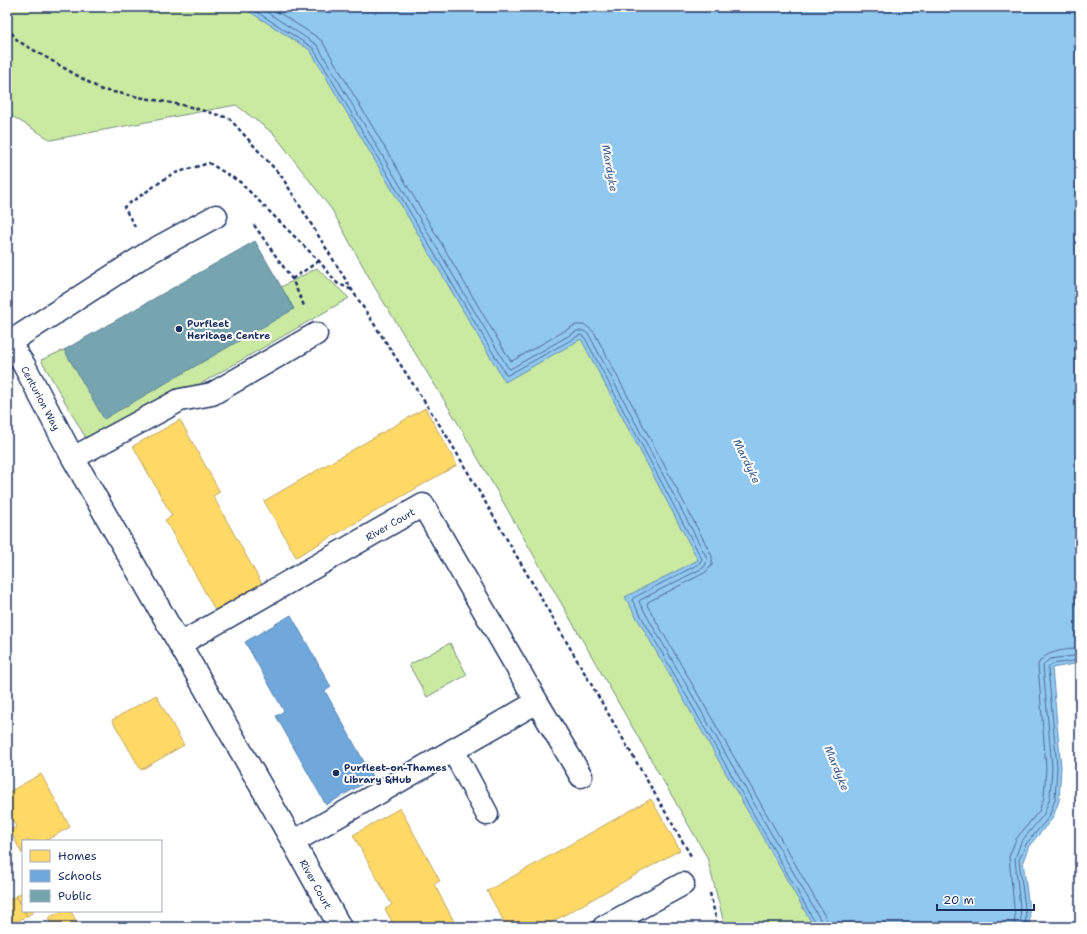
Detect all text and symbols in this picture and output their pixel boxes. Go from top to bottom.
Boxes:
water label: Mardyke [598,143,621,193]
place label: Purfleet Heritage Centre [187,317,270,342]
marker: Purfleet Heritage Centre [174,324,184,334]
street label: Centurion Way [18,364,63,433]
water label: Mardyke [729,436,764,486]
street label: River Court [363,505,417,544]
water label: Mardyke [821,743,852,793]
place label: Purfleet-on-Thames Library &Hub [344,761,447,786]
marker: Purfleet-on-Thames Library &Hub [331,768,341,778]
legend [22,840,162,912]
text: Homes [58,848,97,864]
street label: River Court [297,857,335,911]
text: Schools [58,868,102,884]
scale bar [937,886,1034,912]
text: Public [58,888,92,904]
text: 20 m [943,892,974,908]

